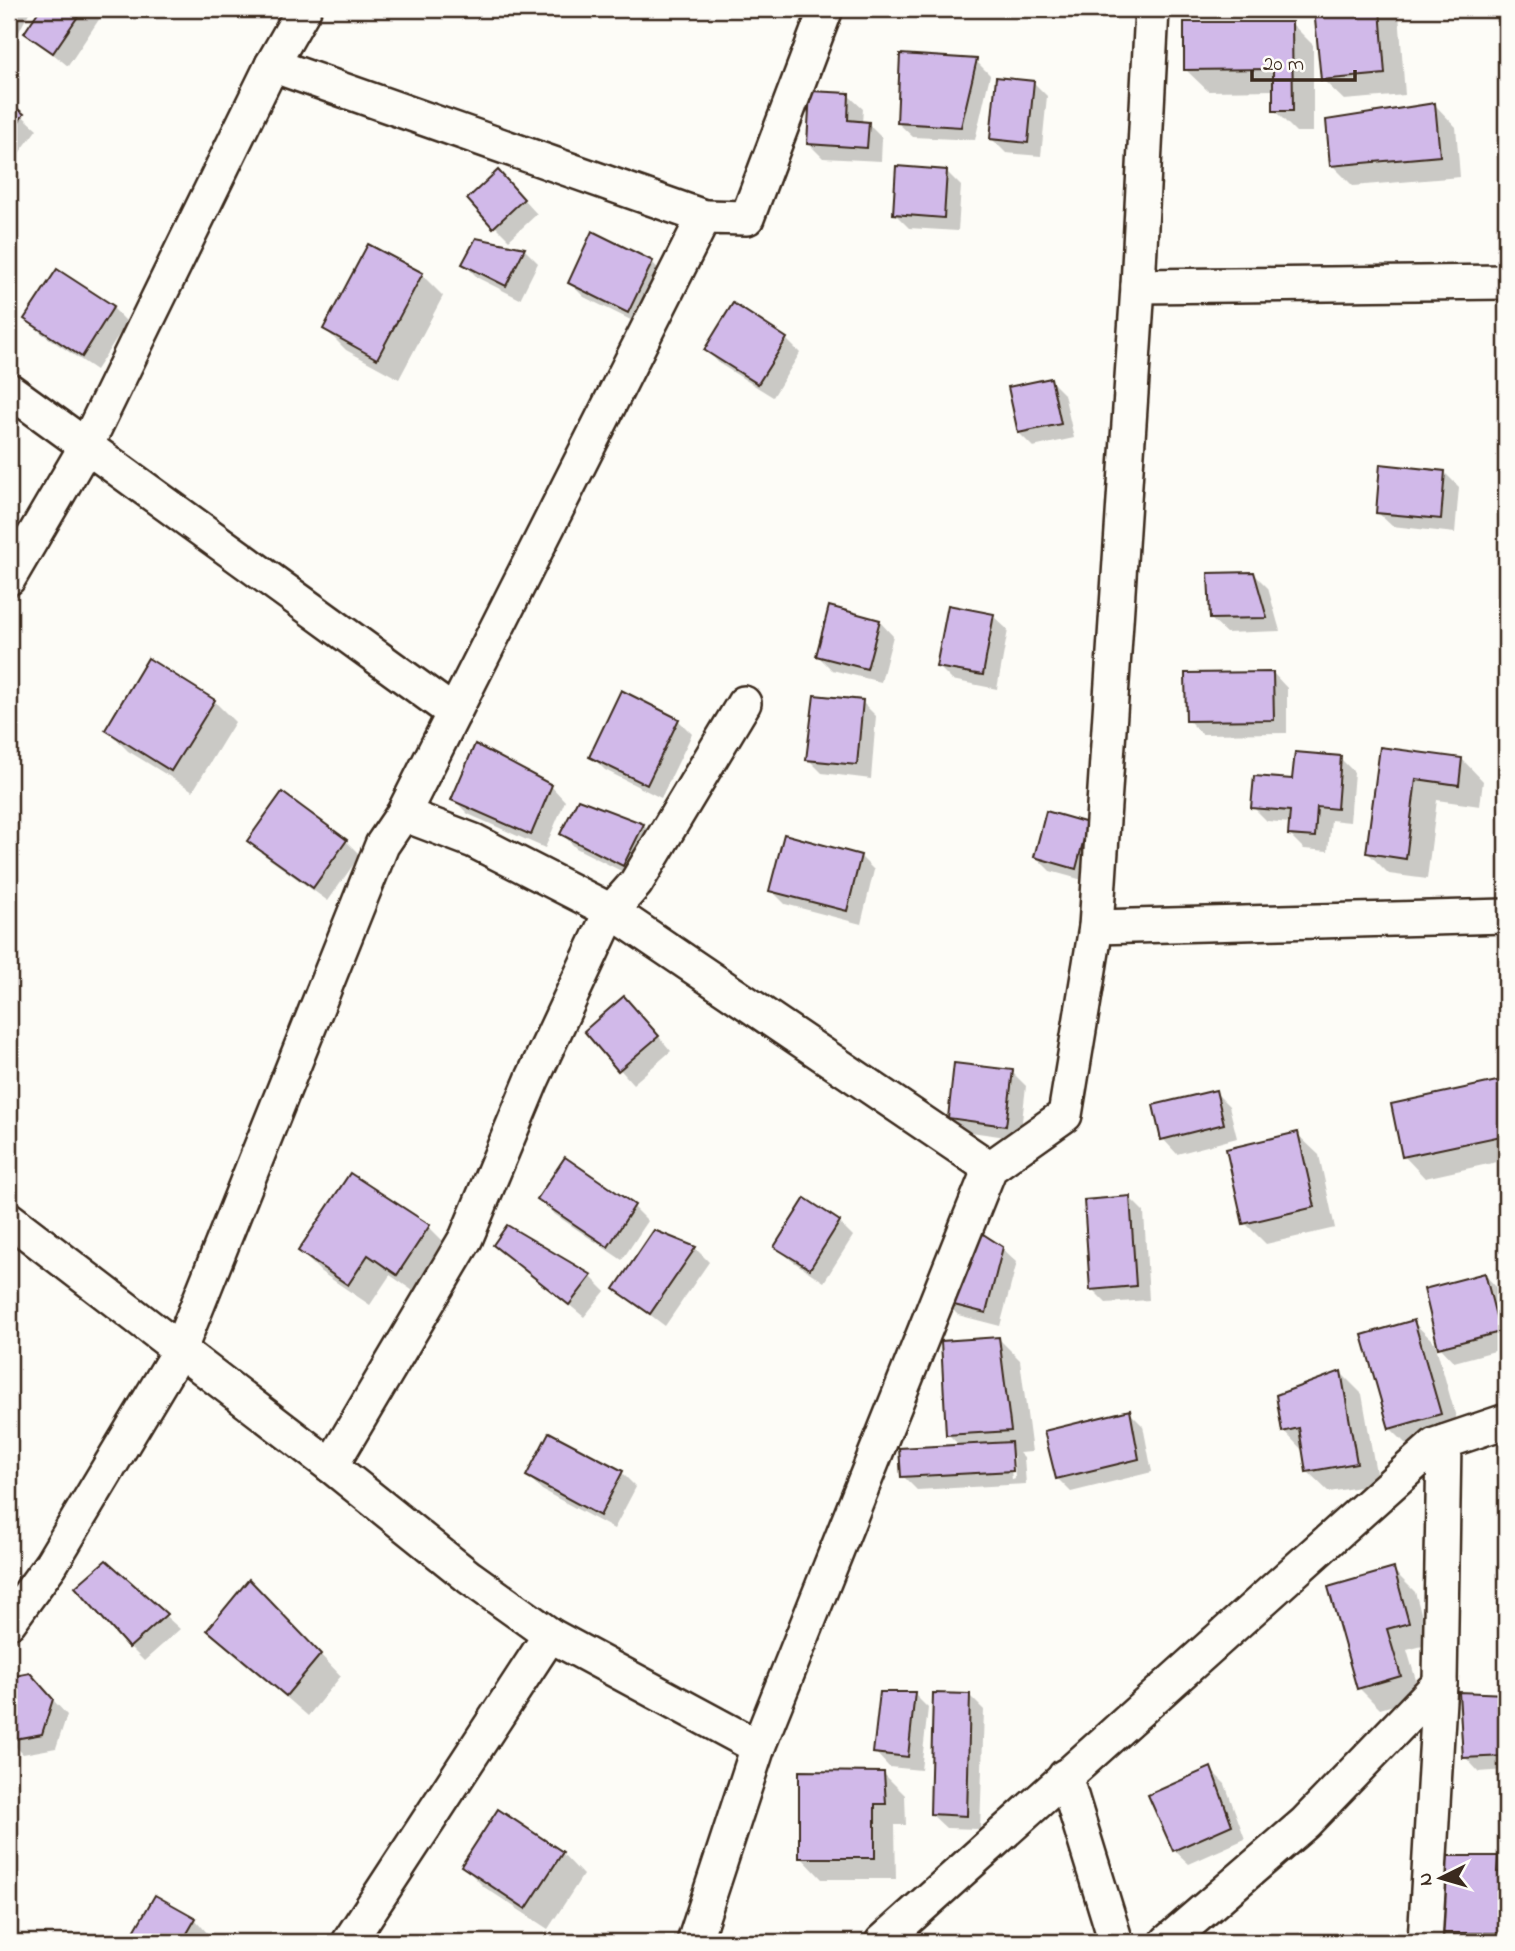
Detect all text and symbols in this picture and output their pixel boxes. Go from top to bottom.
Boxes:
scale bar [1252,38,1356,82]
text: 20 m [1263,50,1304,80]
north arrow [1406,1842,1476,1912]
text: N [1413,1872,1441,1887]

